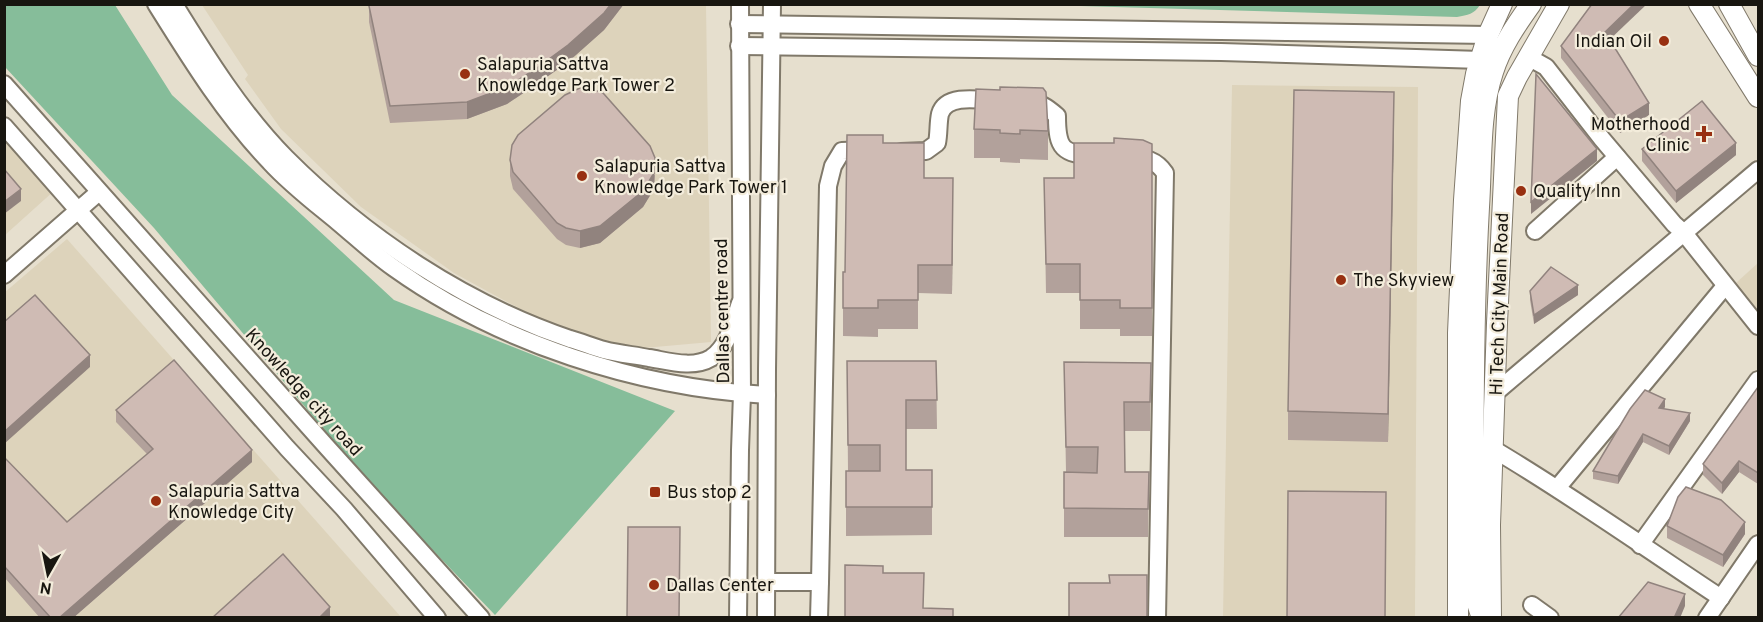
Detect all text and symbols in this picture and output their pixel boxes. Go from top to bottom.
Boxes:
place label: Indian Oil [1575,31,1652,54]
marker: Indian Oil [1657,34,1671,48]
place label: Salapuria Sattva Knowledge Park Tower 2 [477,54,675,98]
marker: Salapuria Sattva Knowledge Park Tower 2 [458,67,472,81]
place label: Motherhood Clinic [1591,114,1690,158]
marker: Motherhood Clinic [1695,125,1713,143]
place label: Salapuria Sattva Knowledge Park Tower 1 [594,156,788,200]
marker: Salapuria Sattva Knowledge Park Tower 1 [575,169,589,183]
place label: Quality Inn [1533,181,1621,204]
marker: Quality Inn [1514,184,1528,198]
street label: Hi Tech City Main Road [1486,212,1515,396]
street label: Dallas centre road [711,238,736,384]
place label: The Skyview [1353,270,1454,293]
marker: The Skyview [1334,273,1348,287]
street label: Knowledge city road [239,324,366,462]
place label: Salapuria Sattva Knowledge City [168,481,300,525]
place label: Bus stop 2 [667,482,752,505]
marker: Bus stop 2 [648,485,662,499]
marker: Salapuria Sattva Knowledge City [149,494,163,508]
north arrow [18,544,78,604]
place label: Dallas Center [666,575,774,598]
text: N [39,576,53,598]
marker: Dallas Center [647,578,661,592]

